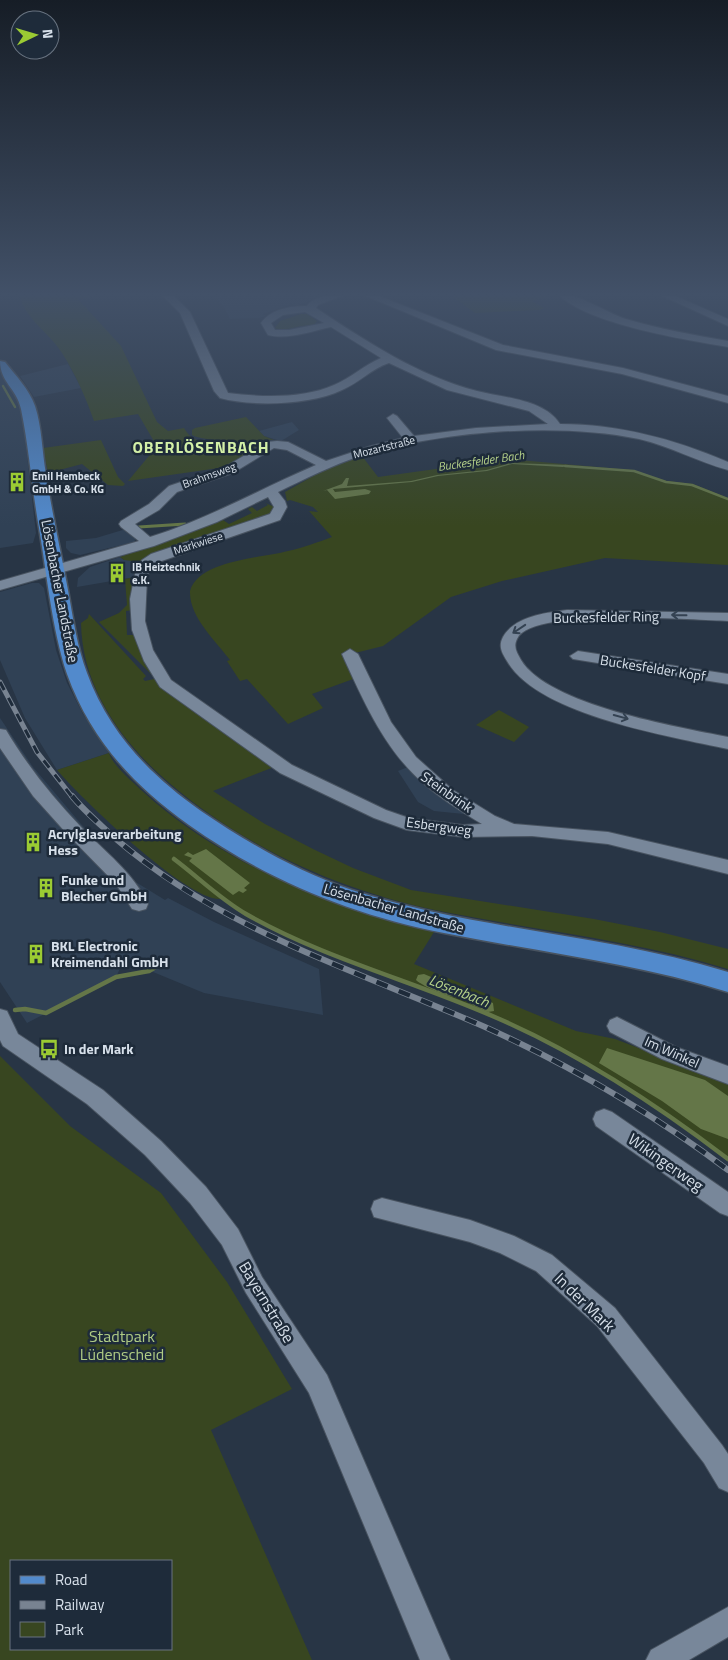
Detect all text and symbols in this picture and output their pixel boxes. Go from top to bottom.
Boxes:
north arrow [10,10,60,60]
text: N [38,28,59,40]
street label: Mozartstraße [351,431,417,462]
district label: OBERLÖSENBACH [132,435,270,459]
water label: Buckesfelder Bach [436,445,526,476]
street label: Brahmsweg [180,458,238,492]
place label: Emil Hembeck GmbH & Co. KG [32,468,104,497]
building icon: Emil Hembeck GmbH & Co. KG [6,471,28,493]
street label: Lösenbacher Landstraße [36,518,85,664]
street label: Markwiese [171,527,225,558]
place label: IB Heiztechnik e.K. [132,559,201,588]
building icon: IB Heiztechnik e.K. [106,562,128,584]
street label: Buckesfelder Ring [553,605,659,628]
one-way arrow [672,611,688,620]
one-way arrow [513,624,527,634]
street label: Buckesfelder Kopf [599,649,708,686]
one-way arrow [612,713,628,722]
street label: Steinbrink [417,766,478,817]
street label: Esbergweg [405,811,473,840]
place label: Acrylglasverarbeitung Hess [48,823,182,860]
building icon: Acrylglasverarbeitung Hess [22,831,44,853]
place label: Funke und Blecher GmbH [61,869,147,906]
building icon: Funke und Blecher GmbH [35,877,57,899]
street label: Lösenbacher Landstraße [321,877,467,938]
place label: BKL Electronic Kreimendahl GmbH [51,935,169,972]
building icon: BKL Electronic Kreimendahl GmbH [25,943,47,965]
water label: Lösenbach [426,968,493,1013]
street label: Im Winkel [641,1030,703,1073]
bus stop icon: In der Mark [38,1038,60,1060]
place label: In der Mark [64,1038,134,1059]
street label: Wikingerweg [623,1127,709,1197]
street label: Bayernstraße [233,1257,301,1347]
street label: In der Mark [549,1267,621,1337]
park label: Stadtpark Lüdenscheid [80,1324,164,1366]
legend [10,1560,172,1650]
text: Road [55,1568,87,1591]
text: Railway [55,1593,105,1616]
text: Park [55,1618,84,1641]

